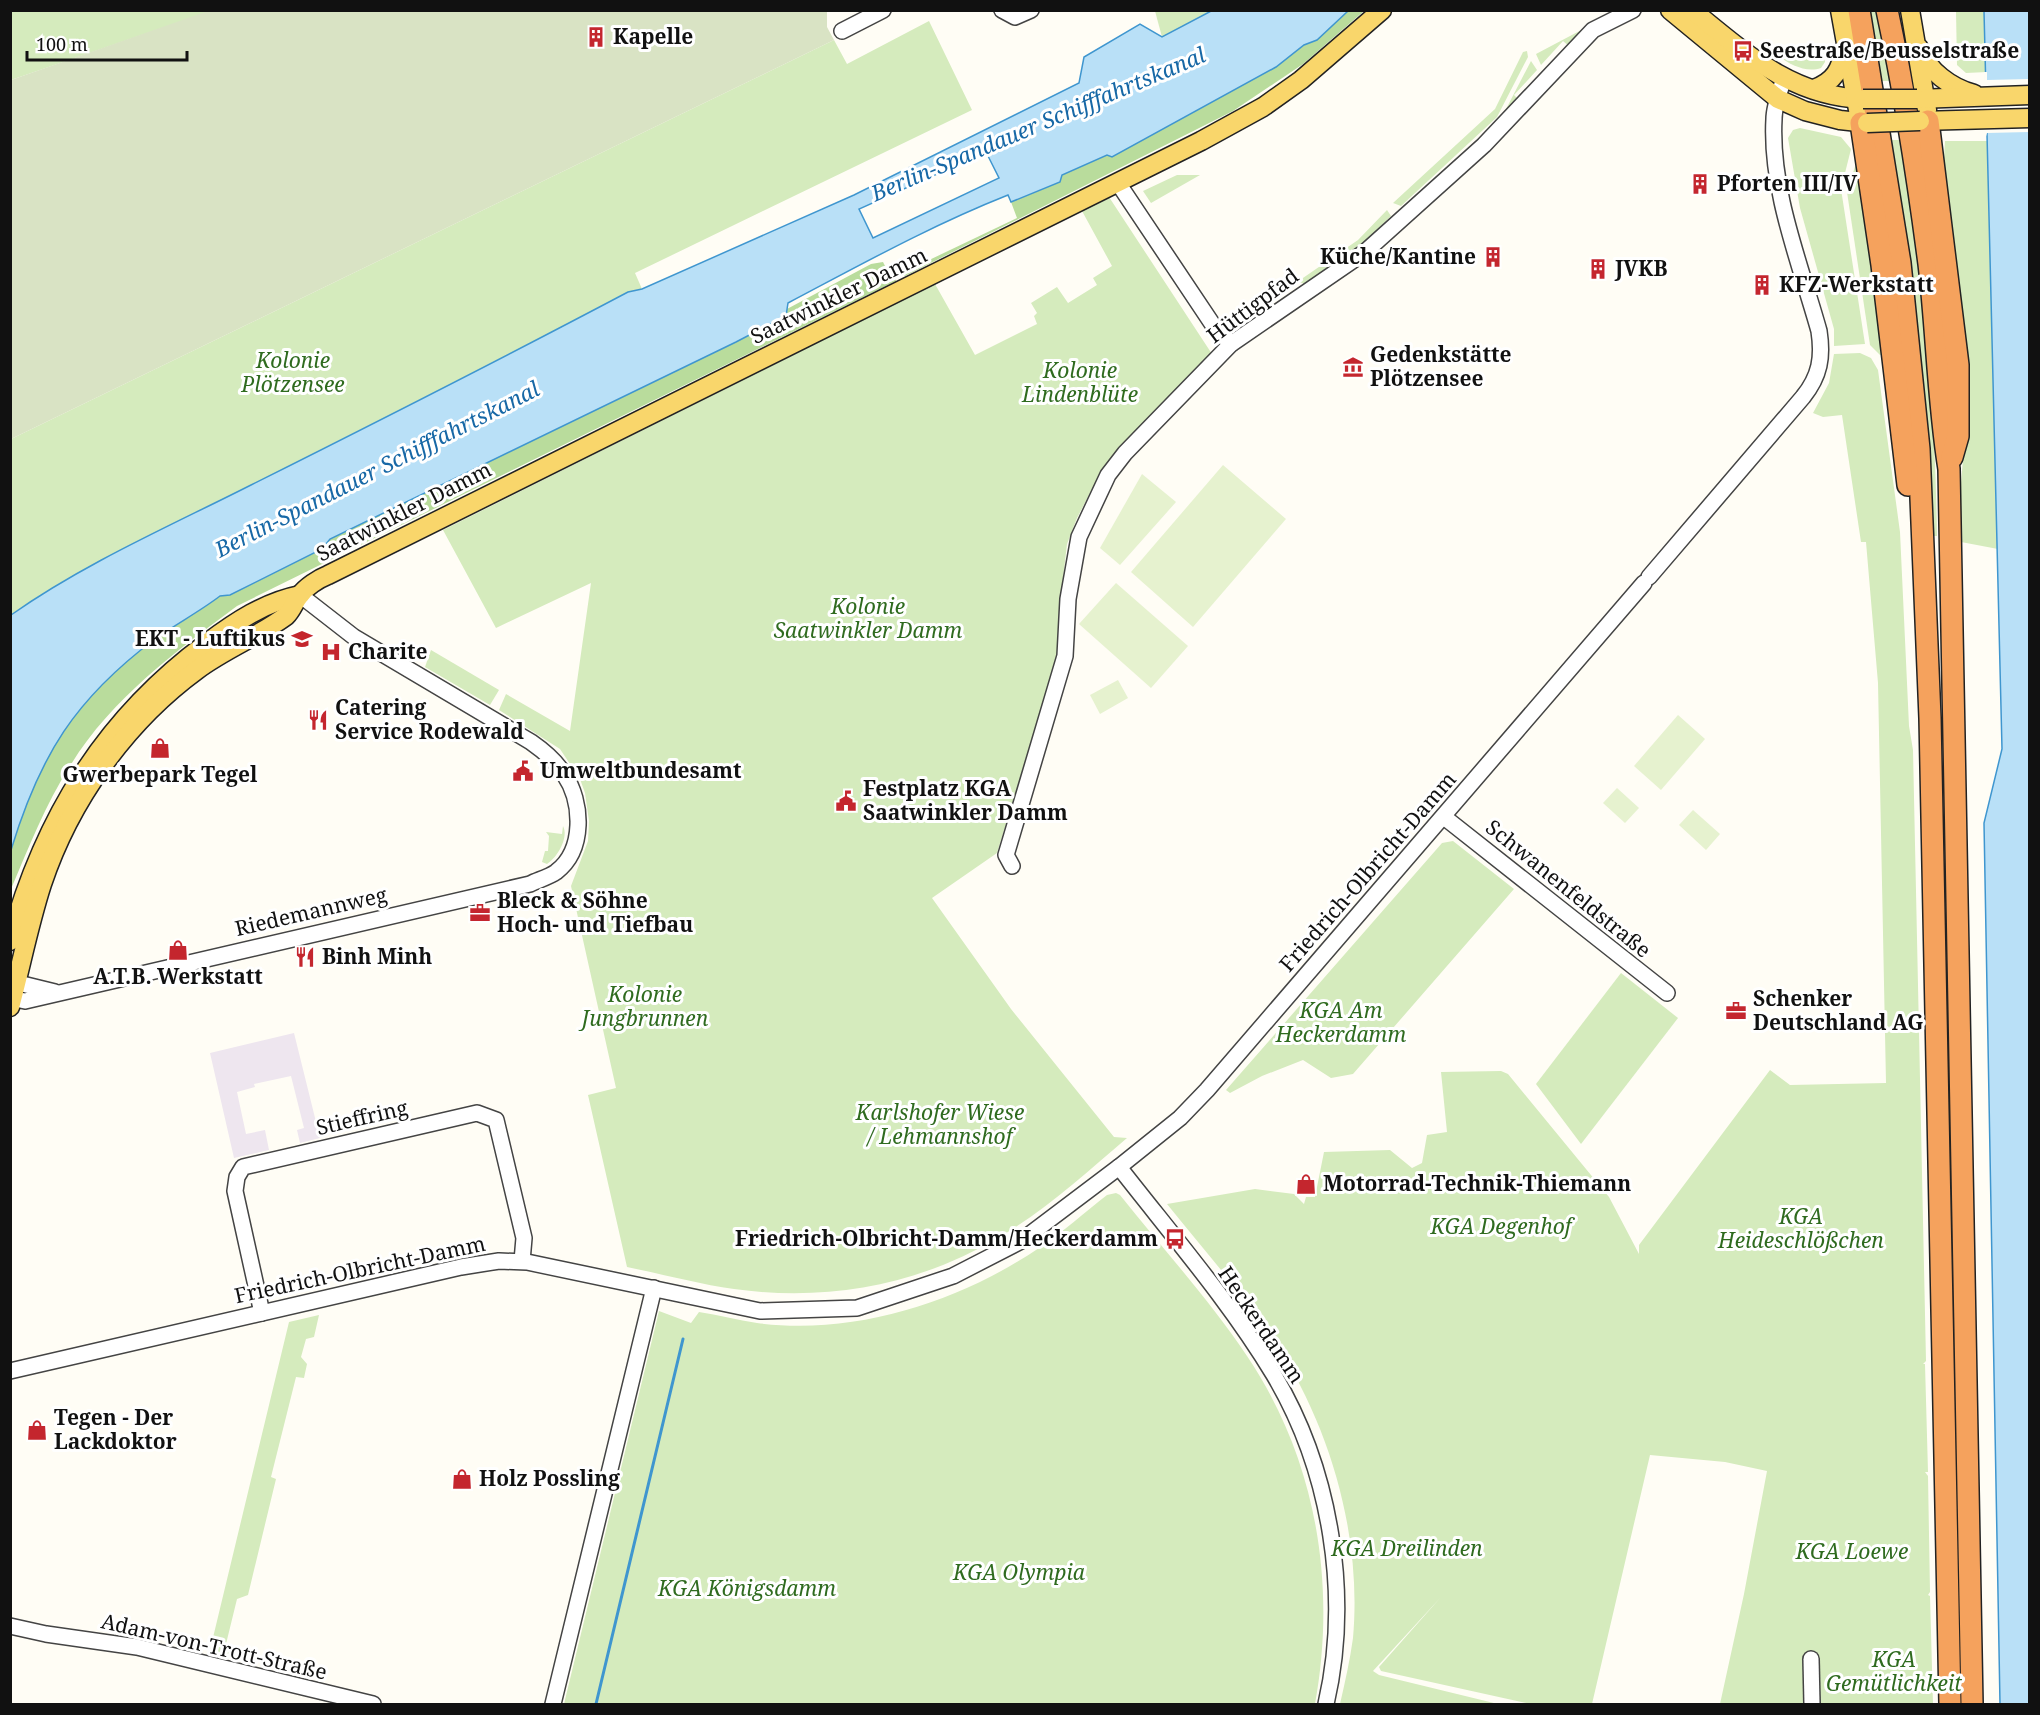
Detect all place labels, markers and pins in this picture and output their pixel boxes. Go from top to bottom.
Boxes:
place label: Kapelle [613,22,693,50]
building icon: Kapelle [584,25,608,49]
place label: Seestraße/Beusselstraße [1760,36,2019,64]
bus stop icon: Seestraße/Beusselstraße [1731,39,1755,63]
place label: Pforten III/IV [1717,169,1858,197]
building icon: Pforten III/IV [1688,172,1712,196]
place label: Küche/Kantine [1320,242,1476,270]
building icon: Küche/Kantine [1481,245,1505,269]
place label: JVKB [1614,254,1668,282]
building icon: JVKB [1586,257,1610,281]
place label: KFZ-Werkstatt [1779,270,1934,298]
building icon: KFZ-Werkstatt [1750,273,1774,297]
place label: Gedenkstätte Plötzensee [1370,340,1511,392]
museum icon: Gedenkstätte Plötzensee [1341,355,1365,379]
place label: EKT - Luftikus [135,624,285,652]
school or university icon: EKT - Luftikus [290,627,314,651]
place label: Charite [348,637,428,665]
hospital icon: Charite [319,640,343,664]
place label: Catering Service Rodewald [335,693,524,745]
restaurant icon: Catering Service Rodewald [306,708,330,732]
shop icon: Gwerbepark Tegel [148,736,172,760]
place label: Umweltbundesamt [540,756,742,784]
public building icon: Umweltbundesamt [511,759,535,783]
place label: Gwerbepark Tegel [63,760,258,788]
place label: Festplatz KGA Saatwinkler Damm [863,774,1068,826]
public building icon: Festplatz KGA Saatwinkler Damm [834,789,858,813]
place label: Bleck & Söhne Hoch- und Tiefbau [497,886,693,938]
office icon: Bleck & Söhne Hoch- und Tiefbau [468,901,492,925]
shop icon: A.T.B. Werkstatt [166,938,190,962]
place label: Binh Minh [322,942,432,970]
restaurant icon: Binh Minh [293,945,317,969]
place label: A.T.B. Werkstatt [93,962,263,990]
place label: Schenker Deutschland AG [1753,984,1923,1036]
office icon: Schenker Deutschland AG [1724,999,1748,1023]
place label: Motorrad-Technik-Thiemann [1323,1169,1631,1197]
shop icon: Motorrad-Technik-Thiemann [1294,1172,1318,1196]
place label: Friedrich-Olbricht-Damm/Heckerdamm [735,1224,1158,1252]
bus stop icon: Friedrich-Olbricht-Damm/Heckerdamm [1163,1227,1187,1251]
place label: Tegen - Der Lackdoktor [54,1403,177,1455]
shop icon: Tegen - Der Lackdoktor [25,1418,49,1442]
place label: Holz Possling [479,1464,620,1492]
shop icon: Holz Possling [450,1467,474,1491]

